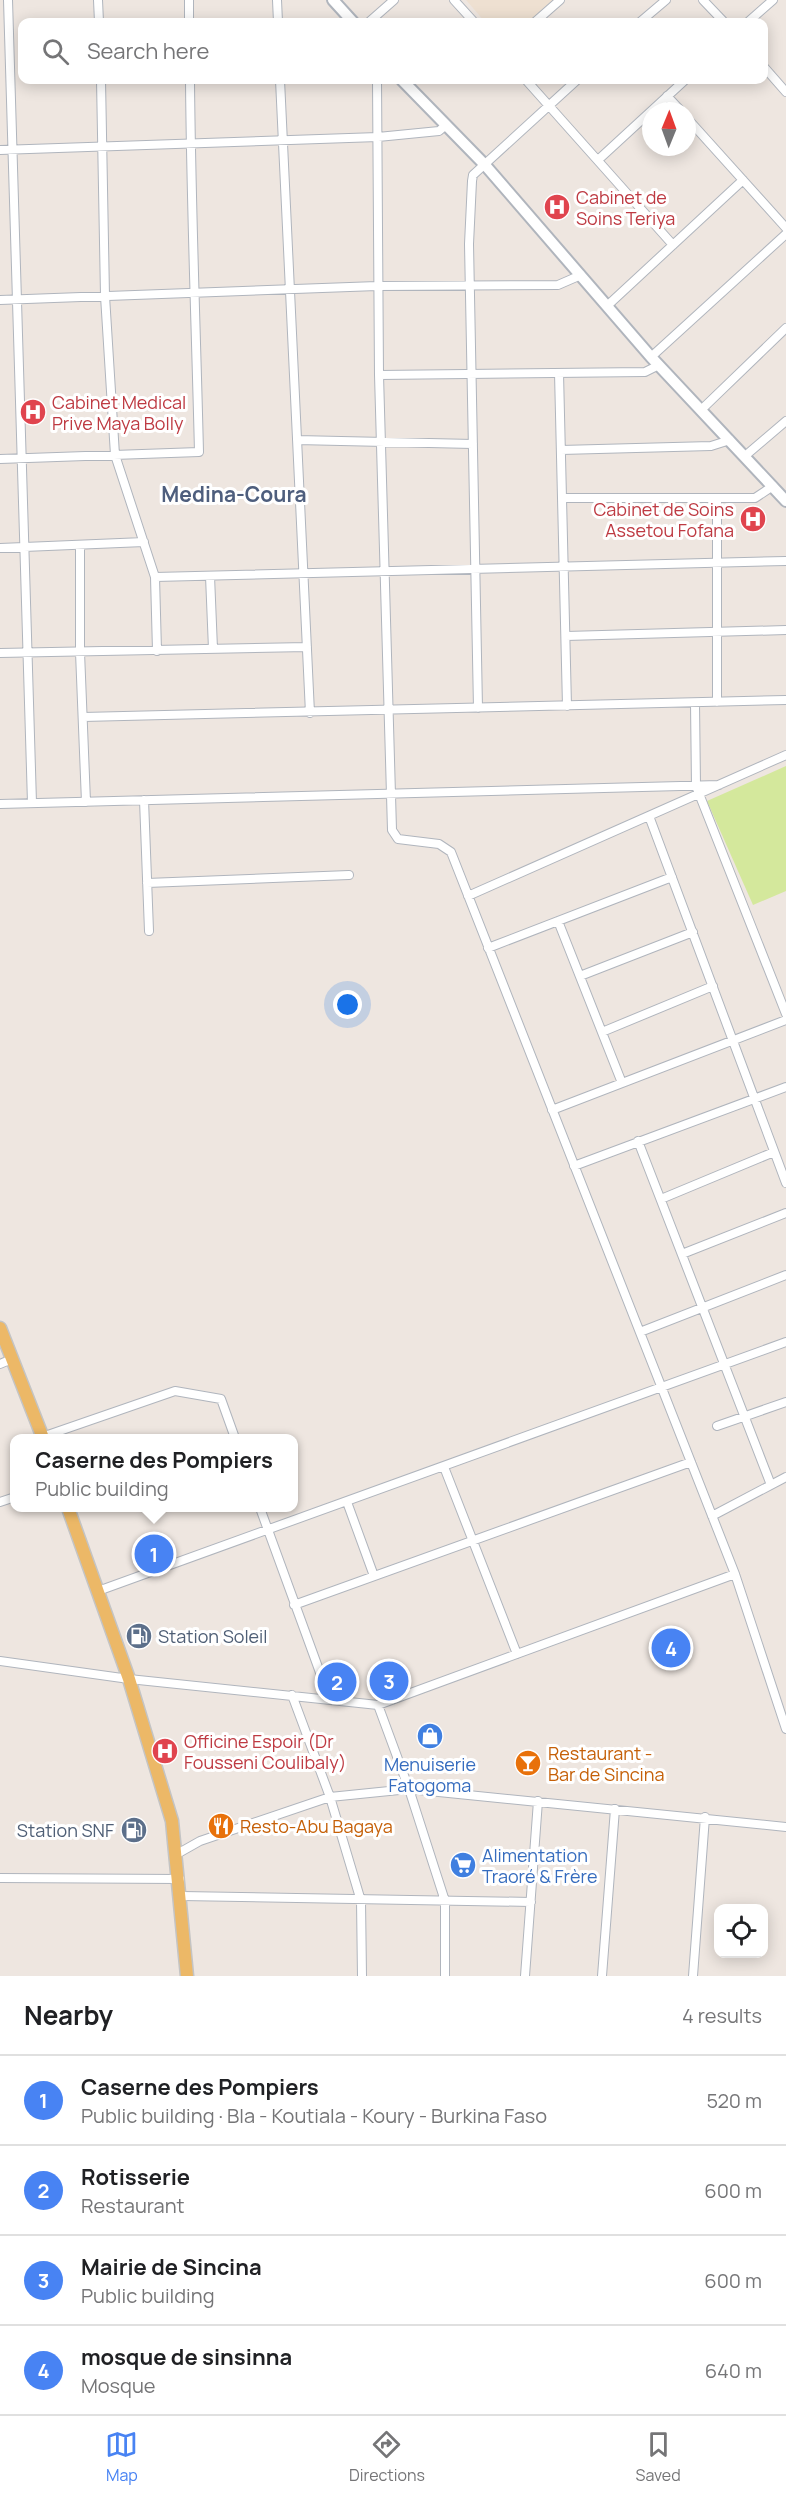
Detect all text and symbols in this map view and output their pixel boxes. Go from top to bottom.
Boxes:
search box [18,18,768,84]
icon: search [39,35,72,68]
text: Search here [87,36,209,66]
north arrow [642,102,696,156]
place label: Cabinet de Soins Teriya [576,185,675,230]
hospital icon: Cabinet de Soins Teriya [542,192,572,222]
place label: Cabinet Medical Prive Maya Bolly [52,390,186,435]
hospital icon: Cabinet Medical Prive Maya Bolly [18,397,48,427]
district label: Medina-Coura [161,480,307,508]
place label: Cabinet de Soins Assetou Fofana [593,497,734,542]
hospital icon: Cabinet de Soins Assetou Fofana [738,504,768,534]
your location [333,990,362,1019]
popup [10,1434,298,1512]
text: Caserne des Pompiers [35,1445,273,1475]
text: Public building [35,1475,169,1502]
pin: 1 [134,1532,174,1576]
fuel station icon: Station Soleil [124,1621,154,1651]
place label: Station Soleil [158,1624,268,1648]
pin: 4 [652,1626,690,1670]
pin: 3 [370,1658,408,1704]
pin: 2 [318,1660,356,1704]
shop icon: Menuiserie Fatogoma [415,1721,445,1751]
place label: Officine Espoir (Dr Fousseni Coulibaly) [184,1729,346,1774]
hospital icon: Officine Espoir (Dr Fousseni Coulibaly) [150,1736,180,1766]
place label: Restaurant - Bar de Sincina [548,1741,664,1786]
bar icon: Restaurant - Bar de Sincina [513,1748,543,1778]
place label: Menuiserie Fatogoma [384,1752,476,1797]
restaurant icon: Resto-Abu Bagaya [206,1811,236,1841]
place label: Resto-Abu Bagaya [240,1814,393,1838]
fuel station icon: Station SNF [119,1815,149,1845]
place label: Station SNF [17,1818,114,1842]
place label: Alimentation Traoré & Frère [482,1843,597,1888]
supermarket icon: Alimentation Traoré & Frère [448,1850,478,1880]
map controls [714,1904,768,1958]
button: locate [714,1904,768,1958]
text: Nearby [24,1997,113,2033]
text: 4 results [682,2002,762,2029]
text: Caserne des Pompiers [81,2072,319,2102]
text: 1 [39,2087,48,2114]
text: 520 m [706,2087,762,2114]
text: Public building · Bla - Koutiala - Koury - Burkina Faso [81,2102,547,2129]
text: Rotisserie [81,2162,190,2192]
text: 2 [38,2177,49,2204]
text: 600 m [704,2177,762,2204]
text: Restaurant [81,2192,185,2219]
text: Mairie de Sincina [81,2252,262,2282]
text: 3 [38,2267,49,2294]
text: 600 m [704,2267,762,2294]
text: Public building [81,2282,215,2309]
text: mosque de sinsinna [81,2342,292,2372]
text: 4 [37,2357,50,2384]
text: 640 m [705,2357,762,2384]
text: Mosque [81,2372,155,2399]
tab: Map [105,2428,138,2486]
tab: Directions [349,2428,425,2486]
tab: Saved [636,2428,681,2486]

